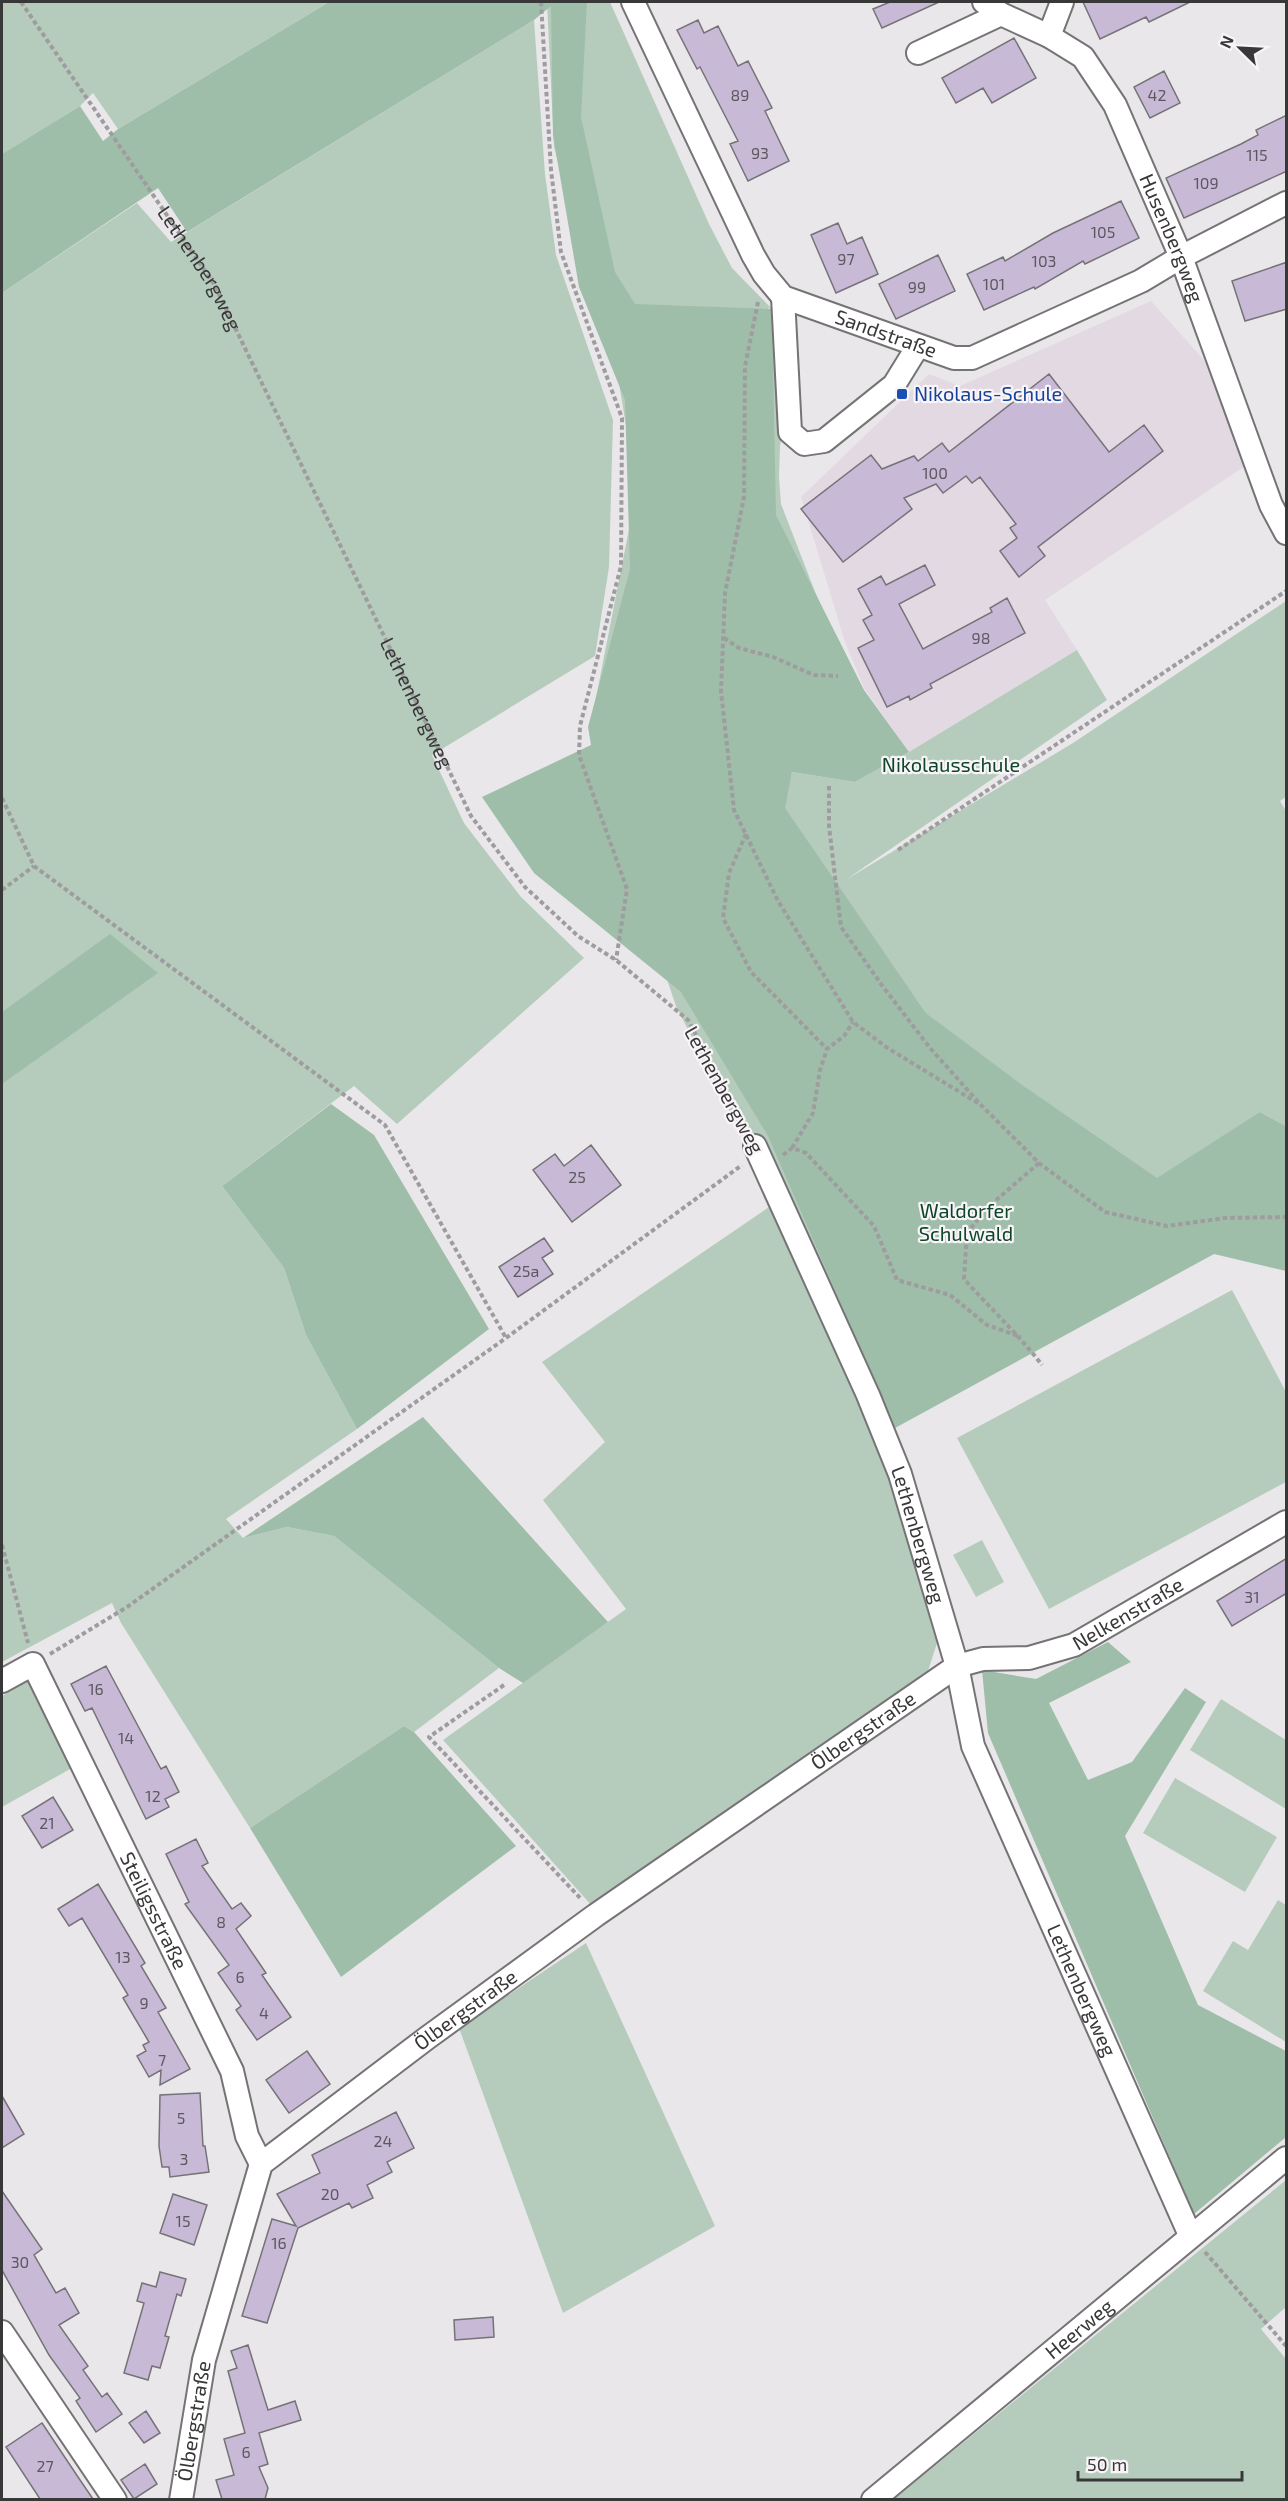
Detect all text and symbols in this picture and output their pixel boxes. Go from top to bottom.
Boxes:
north arrow [1210,18,1270,78]
text: N [1215,33,1237,51]
house number: 89 [731,85,749,104]
house number: 42 [1148,85,1166,104]
house number: 93 [751,143,769,162]
house number: 115 [1246,145,1268,164]
street label: Husenbergweg [1135,170,1209,305]
house number: 109 [1193,173,1219,192]
street label: Lethenbergweg [153,201,248,334]
house number: 105 [1091,222,1115,241]
house number: 97 [837,249,855,268]
house number: 103 [1032,251,1056,270]
house number: 101 [983,274,1005,293]
house number: 99 [908,277,926,296]
street label: Sandstraße [832,304,940,362]
place label: Nikolaus-Schule [914,381,1062,405]
marker: Nikolaus-Schule [895,387,909,401]
house number: 100 [922,463,948,482]
house number: 98 [972,628,990,647]
street label: Lethenbergweg [376,633,459,772]
park label: Nikolausschule [882,752,1020,776]
street label: Lethenbergweg [680,1022,770,1157]
house number: 25 [568,1167,586,1186]
park label: Waldorfer Schulwald [919,1198,1013,1245]
house number: 25a [513,1261,539,1280]
street label: Lethenbergweg [887,1462,951,1606]
street label: Nelkenstraße [1068,1571,1187,1654]
house number: 31 [1244,1587,1260,1606]
house number: 16 [88,1679,104,1698]
street label: Ölbergstraße [806,1685,920,1774]
house number: 14 [118,1728,134,1747]
house number: 12 [145,1786,161,1805]
house number: 21 [39,1813,55,1832]
street label: Steiligsstraße [116,1848,193,1973]
house number: 8 [216,1912,226,1931]
street label: Lethenbergweg [1043,1920,1122,2060]
house number: 13 [115,1947,131,1966]
street label: Ölbergstraße [409,1964,521,2055]
house number: 6 [235,1967,245,1986]
house number: 9 [139,1993,149,2012]
house number: 4 [259,2003,269,2022]
house number: 7 [158,2050,166,2069]
house number: 5 [177,2108,185,2127]
house number: 24 [374,2131,393,2150]
house number: 3 [180,2149,188,2168]
house number: 20 [321,2184,339,2203]
house number: 15 [176,2211,190,2230]
house number: 16 [271,2233,287,2252]
house number: 30 [11,2252,29,2271]
street label: Heerweg [1040,2293,1118,2363]
street label: Ölbergstraße [171,2359,215,2483]
house number: 6 [241,2442,251,2461]
scale bar [1078,2444,1242,2482]
text: 50 m [1087,2453,1127,2475]
house number: 27 [36,2456,54,2475]

